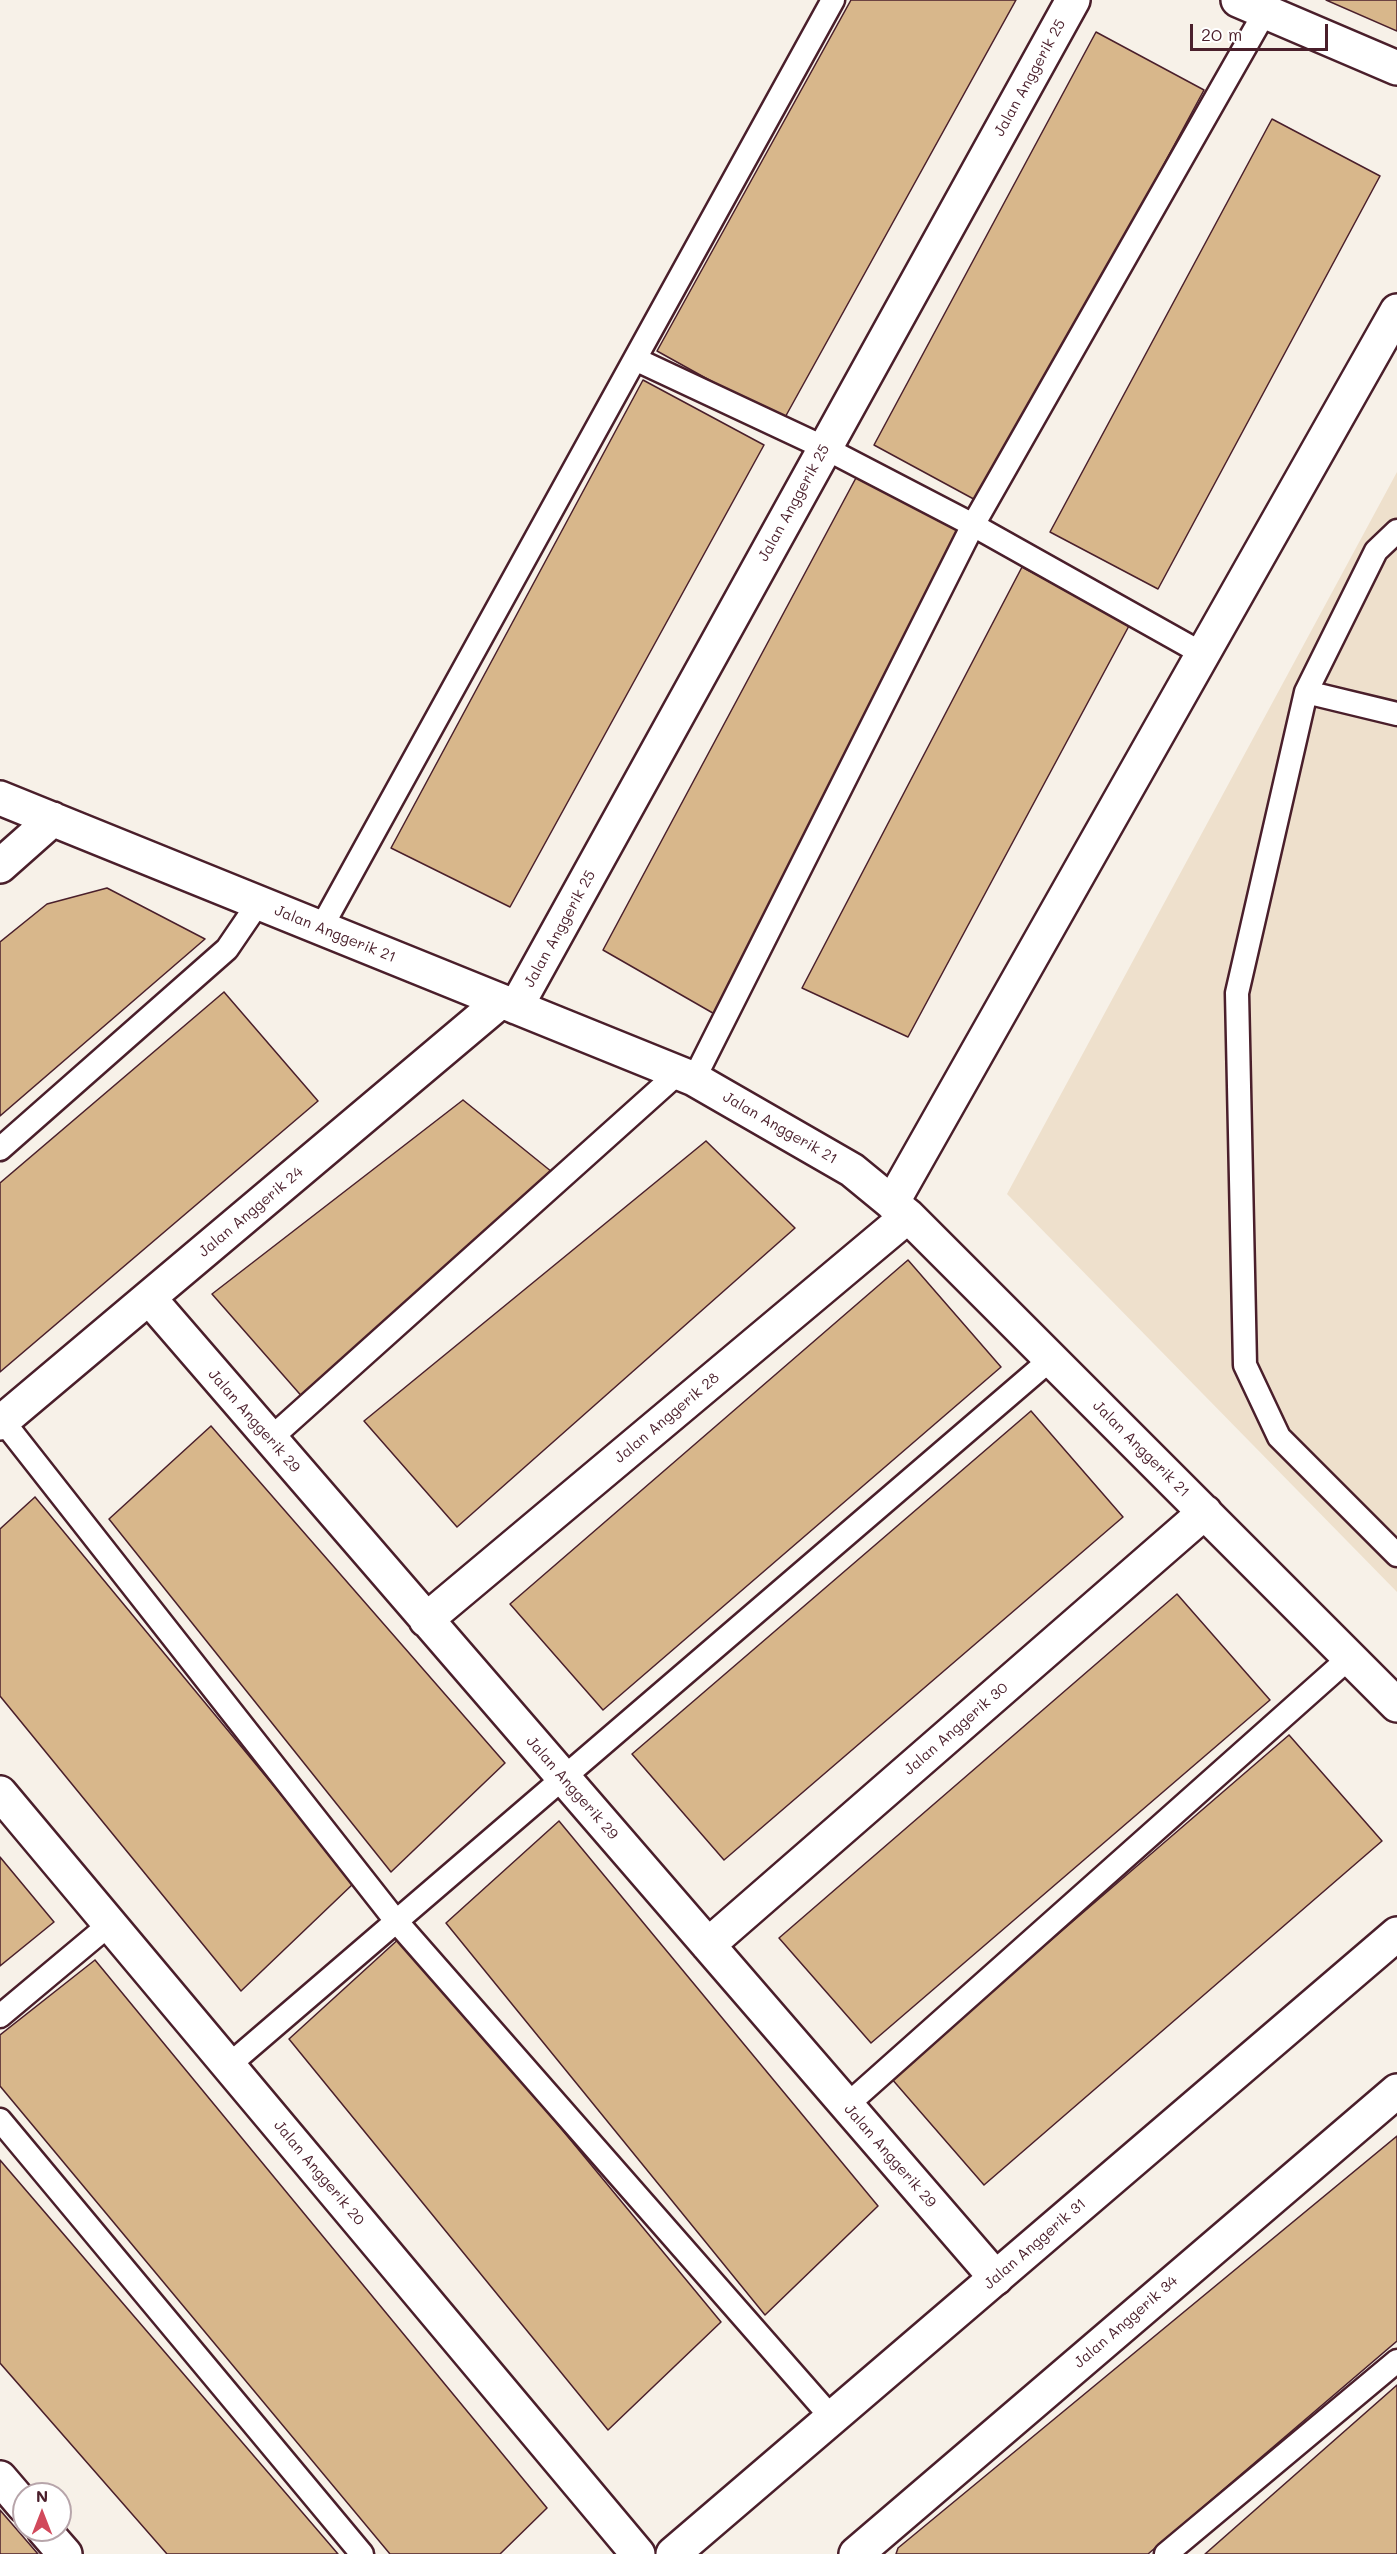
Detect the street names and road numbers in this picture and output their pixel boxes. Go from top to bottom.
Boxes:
street label: Jalan Anggerik 25 [990,16,1070,140]
street label: Jalan Anggerik 25 [754,441,834,565]
street label: Jalan Anggerik 25 [520,867,600,991]
street label: Jalan Anggerik 21 [272,901,398,967]
street label: Jalan Anggerik 21 [720,1088,840,1168]
street label: Jalan Anggerik 24 [195,1163,307,1261]
street label: Jalan Anggerik 29 [204,1366,304,1476]
street label: Jalan Anggerik 28 [611,1369,723,1467]
street label: Jalan Anggerik 21 [1089,1397,1193,1501]
street label: Jalan Anggerik 30 [900,1679,1012,1779]
street label: Jalan Anggerik 29 [522,1733,622,1843]
street label: Jalan Anggerik 29 [840,2101,940,2211]
street label: Jalan Anggerik 20 [270,2117,368,2229]
street label: Jalan Anggerik 31 [980,2195,1090,2293]
street label: Jalan Anggerik 34 [1070,2272,1182,2372]

